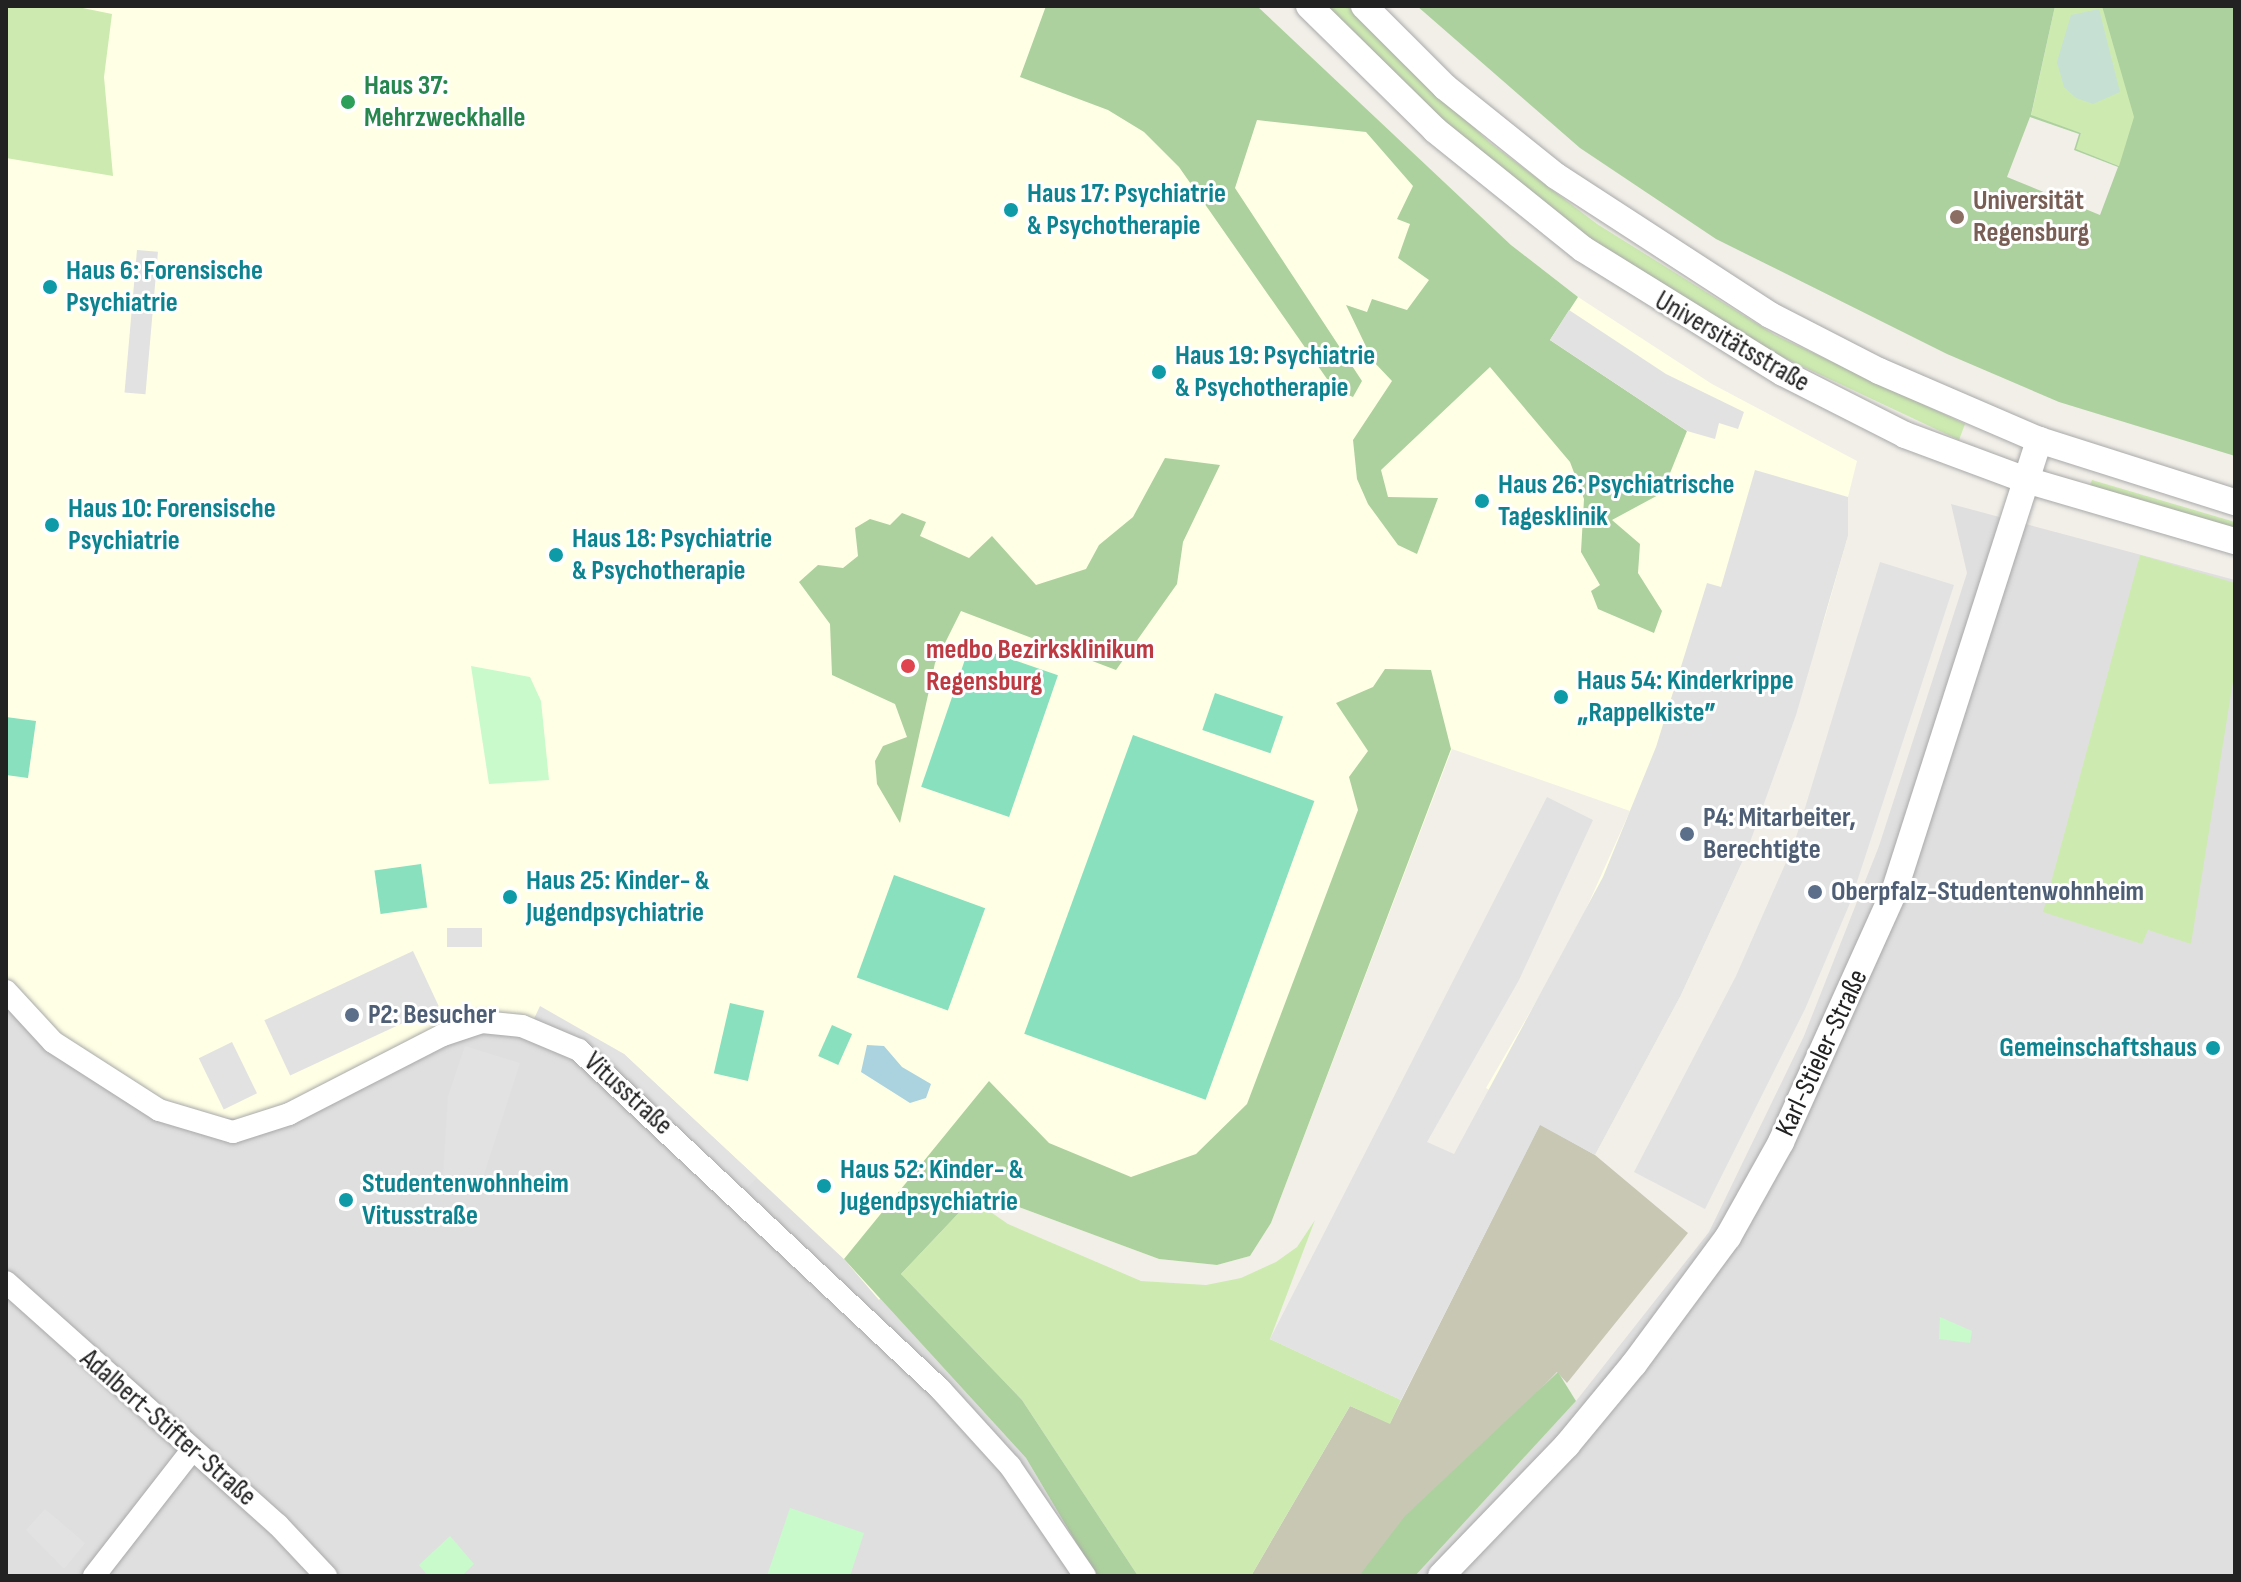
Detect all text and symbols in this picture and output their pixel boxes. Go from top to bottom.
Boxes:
place label: Haus 37: Mehrzweckhalle [364,69,525,135]
marker: Haus 37: Mehrzweckhalle [339,93,357,111]
place label: Haus 17: Psychiatrie & Psychotherapie [1027,177,1226,243]
place label: Universität Regensburg [1973,184,2089,250]
marker: Haus 17: Psychiatrie & Psychotherapie [1002,201,1020,219]
marker: Universität Regensburg [1948,208,1966,226]
place label: Haus 6: Forensische Psychiatrie [66,254,263,320]
marker: Haus 6: Forensische Psychiatrie [41,278,59,296]
street label: Universitätsstraße [1649,284,1815,400]
place label: Haus 19: Psychiatrie & Psychotherapie [1175,339,1375,405]
marker: Haus 19: Psychiatrie & Psychotherapie [1150,363,1168,381]
place label: Haus 26: Psychiatrische Tagesklinik [1498,468,1734,534]
place label: Haus 10: Forensische Psychiatrie [68,492,276,558]
marker: Haus 26: Psychiatrische Tagesklinik [1473,492,1491,510]
marker: Haus 10: Forensische Psychiatrie [43,516,61,534]
place label: Haus 18: Psychiatrie & Psychotherapie [572,522,772,588]
marker: Haus 18: Psychiatrie & Psychotherapie [547,546,565,564]
place label: medbo Bezirksklinikum Regensburg [926,633,1154,699]
marker: medbo Bezirksklinikum Regensburg [897,655,919,677]
place label: Haus 54: Kinderkrippe „Rappelkiste” [1577,664,1794,730]
marker: Haus 54: Kinderkrippe „Rappelkiste” [1552,688,1570,706]
place label: P4: Mitarbeiter, Berechtigte [1703,801,1856,867]
marker: P4: Mitarbeiter, Berechtigte [1678,825,1696,843]
place label: Haus 25: Kinder- & Jugendpsychiatrie [526,864,710,930]
place label: Oberpfalz-Studentenwohnheim [1831,875,2144,909]
marker: Oberpfalz-Studentenwohnheim [1806,883,1824,901]
marker: Haus 25: Kinder- & Jugendpsychiatrie [501,888,519,906]
street label: Karl-Stieler-Straße [1769,964,1875,1142]
place label: P2: Besucher [368,998,496,1032]
marker: P2: Besucher [343,1006,361,1024]
place label: Gemeinschaftshaus [1999,1031,2197,1065]
marker: Gemeinschaftshaus [2204,1039,2222,1057]
street label: Vitusstraße [577,1045,679,1143]
place label: Haus 52: Kinder- & Jugendpsychiatrie [840,1153,1024,1219]
place label: Studentenwohnheim Vitusstraße [362,1167,569,1233]
marker: Haus 52: Kinder- & Jugendpsychiatrie [815,1177,833,1195]
marker: Studentenwohnheim Vitusstraße [337,1191,355,1209]
street label: Adalbert-Stifter-Straße [73,1342,263,1514]

